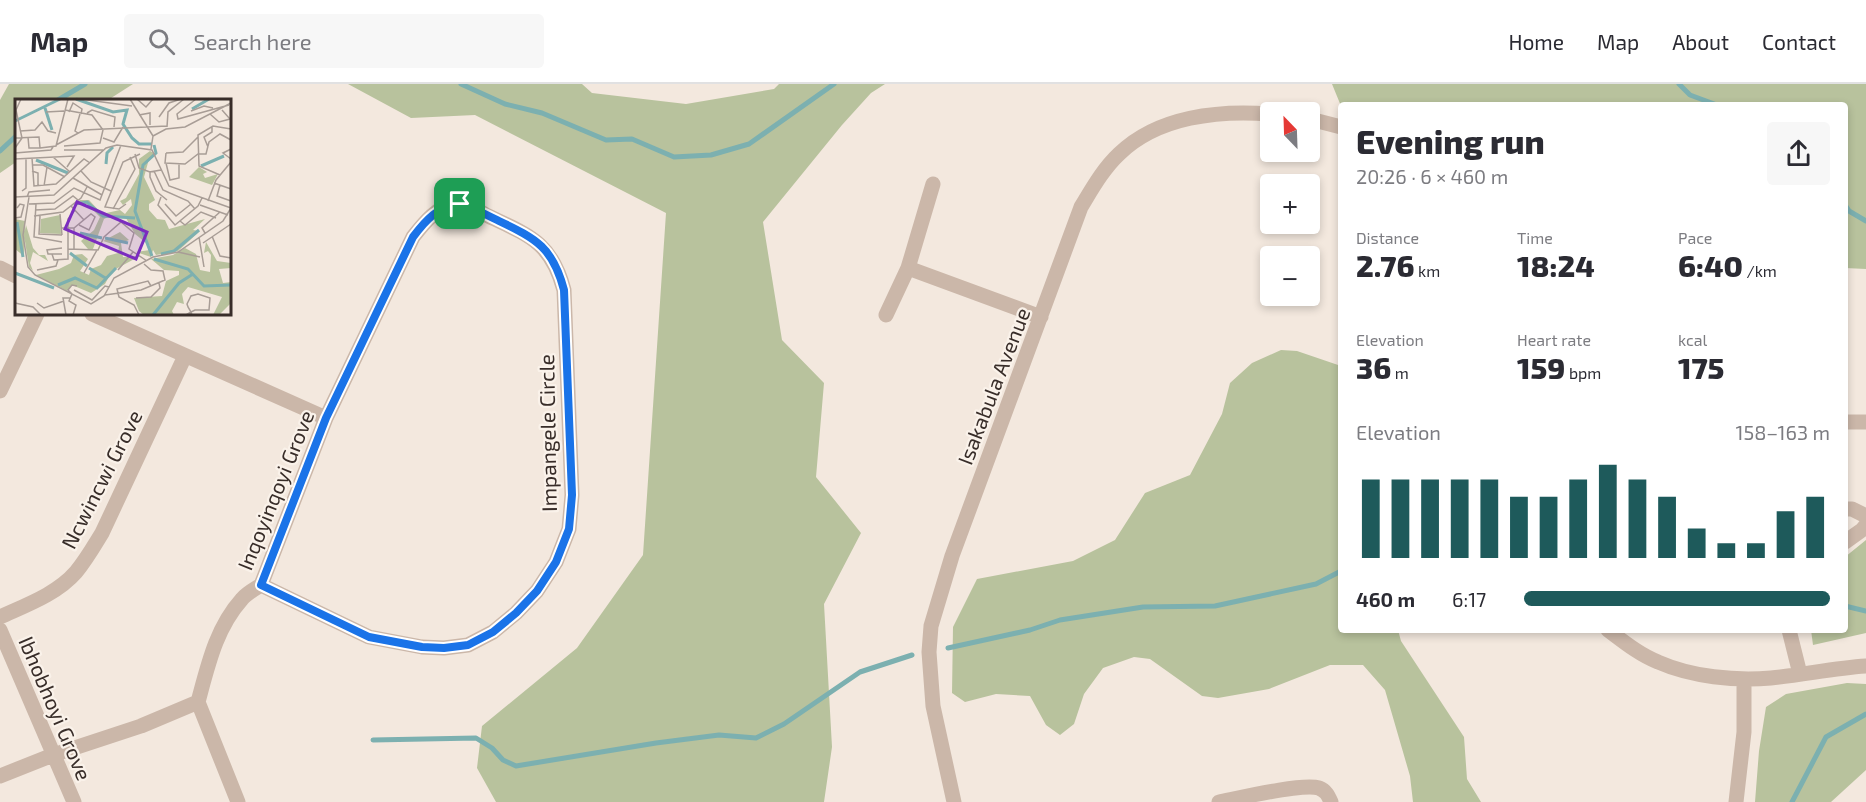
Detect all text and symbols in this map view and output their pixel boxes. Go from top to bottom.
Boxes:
search box [124,14,544,68]
text: Map [30,24,88,58]
icon: search [145,25,178,58]
text: Search here [193,28,312,54]
text: Home [1508,29,1564,54]
text: Map [1597,29,1639,54]
text: About [1672,29,1729,54]
text: Contact [1762,29,1836,54]
inset map [15,99,231,315]
north arrow [1260,102,1320,162]
map controls [1260,102,1320,306]
text: Evening run [1356,121,1545,161]
button: share [1767,122,1830,185]
text: 20:26 · 6 × 460 m [1356,164,1508,188]
button: + [1260,174,1320,234]
pin [434,178,485,229]
icon: arrive [443,187,476,220]
text: Distance [1356,228,1419,247]
text: Time [1517,228,1553,247]
text: Pace [1678,228,1712,247]
button: − [1260,246,1320,306]
text: 2.76 [1356,247,1414,283]
text: 18:24 [1517,247,1595,283]
text: 6:40 [1678,247,1743,283]
text: km [1414,261,1440,280]
text: /km [1743,261,1777,280]
street label: Isakabula Avenue [952,304,1034,468]
text: Elevation [1356,330,1424,349]
text: Heart rate [1517,330,1591,349]
text: kcal [1678,330,1707,349]
text: 36 [1356,349,1391,385]
text: 159 [1517,349,1565,385]
text: 175 [1678,349,1724,385]
street label: Impangele Circle [533,354,561,512]
text: m [1391,363,1409,382]
text: bpm [1565,363,1601,382]
street label: Ncwincwi Grove [55,405,147,553]
street label: Inqoyinqoyi Grove [232,406,318,574]
text: Elevation [1356,420,1441,444]
text: 158–163 m [1735,420,1830,444]
text: 460 m [1356,587,1415,611]
text: 6:17 [1452,587,1486,611]
street label: Ibhobhoyi Grove [14,632,98,784]

